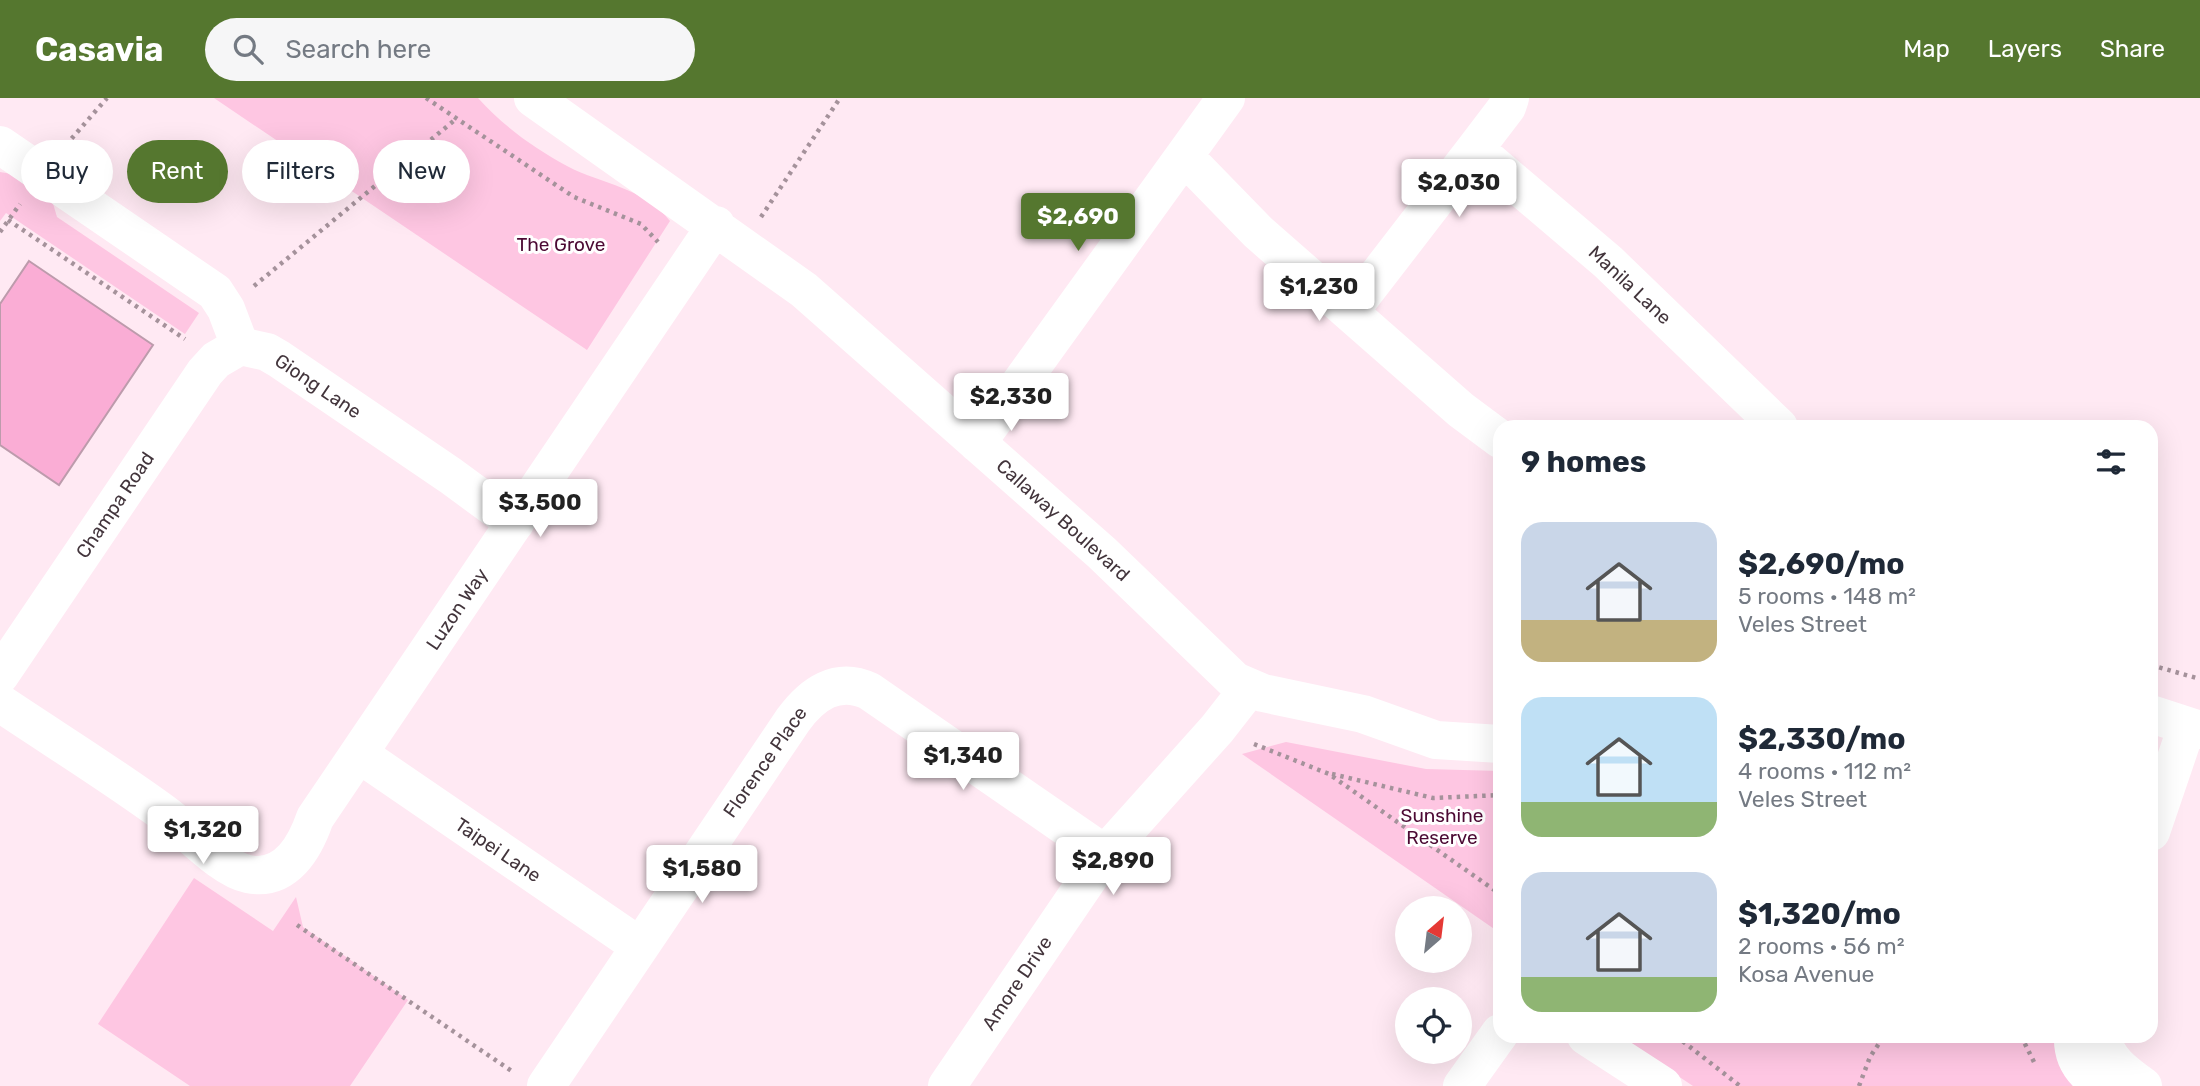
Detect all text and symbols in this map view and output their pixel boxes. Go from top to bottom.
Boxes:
search box [205,18,695,81]
text: Casavia [35,30,163,69]
icon: search [229,30,267,68]
text: Search here [285,34,431,65]
text: Map [1903,35,1950,63]
text: Layers [1988,35,2062,63]
text: Share [2100,35,2165,63]
chip: Buy [21,140,113,203]
chip: Rent [127,140,228,203]
chip: Filters [242,140,359,203]
chip: New [373,140,470,203]
pin: $2,030 [1402,159,1516,219]
text: $2,030 [1418,168,1500,196]
pin: $2,690 [1021,194,1135,253]
text: $2,690 [1037,202,1119,230]
park label: The Grove [517,233,605,256]
street label: Manila Lane [1584,241,1676,329]
pin: $1,230 [1262,264,1376,323]
text: $1,230 [1280,272,1358,300]
street label: Giong Lane [270,349,366,423]
pin: $2,330 [954,374,1068,433]
text: $2,330 [970,382,1052,410]
icon: filters [2092,443,2130,481]
text: 9 homes [1521,444,1646,480]
street label: Champa Road [71,448,159,562]
street label: Callaway Boulevard [992,454,1134,586]
pin: $3,500 [483,480,597,539]
text: $3,500 [498,488,582,516]
text: $2,690/mo [1738,546,1905,582]
icon: home [1577,550,1661,634]
street label: Luzon Way [421,564,493,654]
text: 5 rooms · 148 m² [1738,582,1916,610]
text: Veles Street [1738,610,1867,638]
street label: Florence Place [718,702,812,822]
text: $2,330/mo [1738,721,1906,757]
icon: home [1577,725,1661,809]
pin: $1,340 [906,732,1020,792]
text: $1,340 [923,741,1003,769]
text: 4 rooms · 112 m² [1738,757,1911,785]
text: Veles Street [1738,785,1867,813]
park label: Sunshine Reserve [1401,804,1483,849]
pin: $1,320 [146,806,260,866]
street label: Taipei Lane [451,813,545,887]
text: $1,320 [164,815,242,843]
pin: $2,890 [1056,838,1170,897]
pin: $1,580 [645,846,759,905]
text: $2,890 [1072,846,1154,874]
text: $1,580 [662,854,742,882]
north arrow [1395,896,1472,973]
map controls [1395,896,1472,1064]
text: $1,320/mo [1738,896,1901,932]
icon: home [1577,900,1661,984]
street label: Amore Drive [977,932,1057,1034]
text: 2 rooms · 56 m² [1738,932,1905,960]
text: Kosa Avenue [1738,960,1874,988]
button: locate [1395,987,1472,1064]

